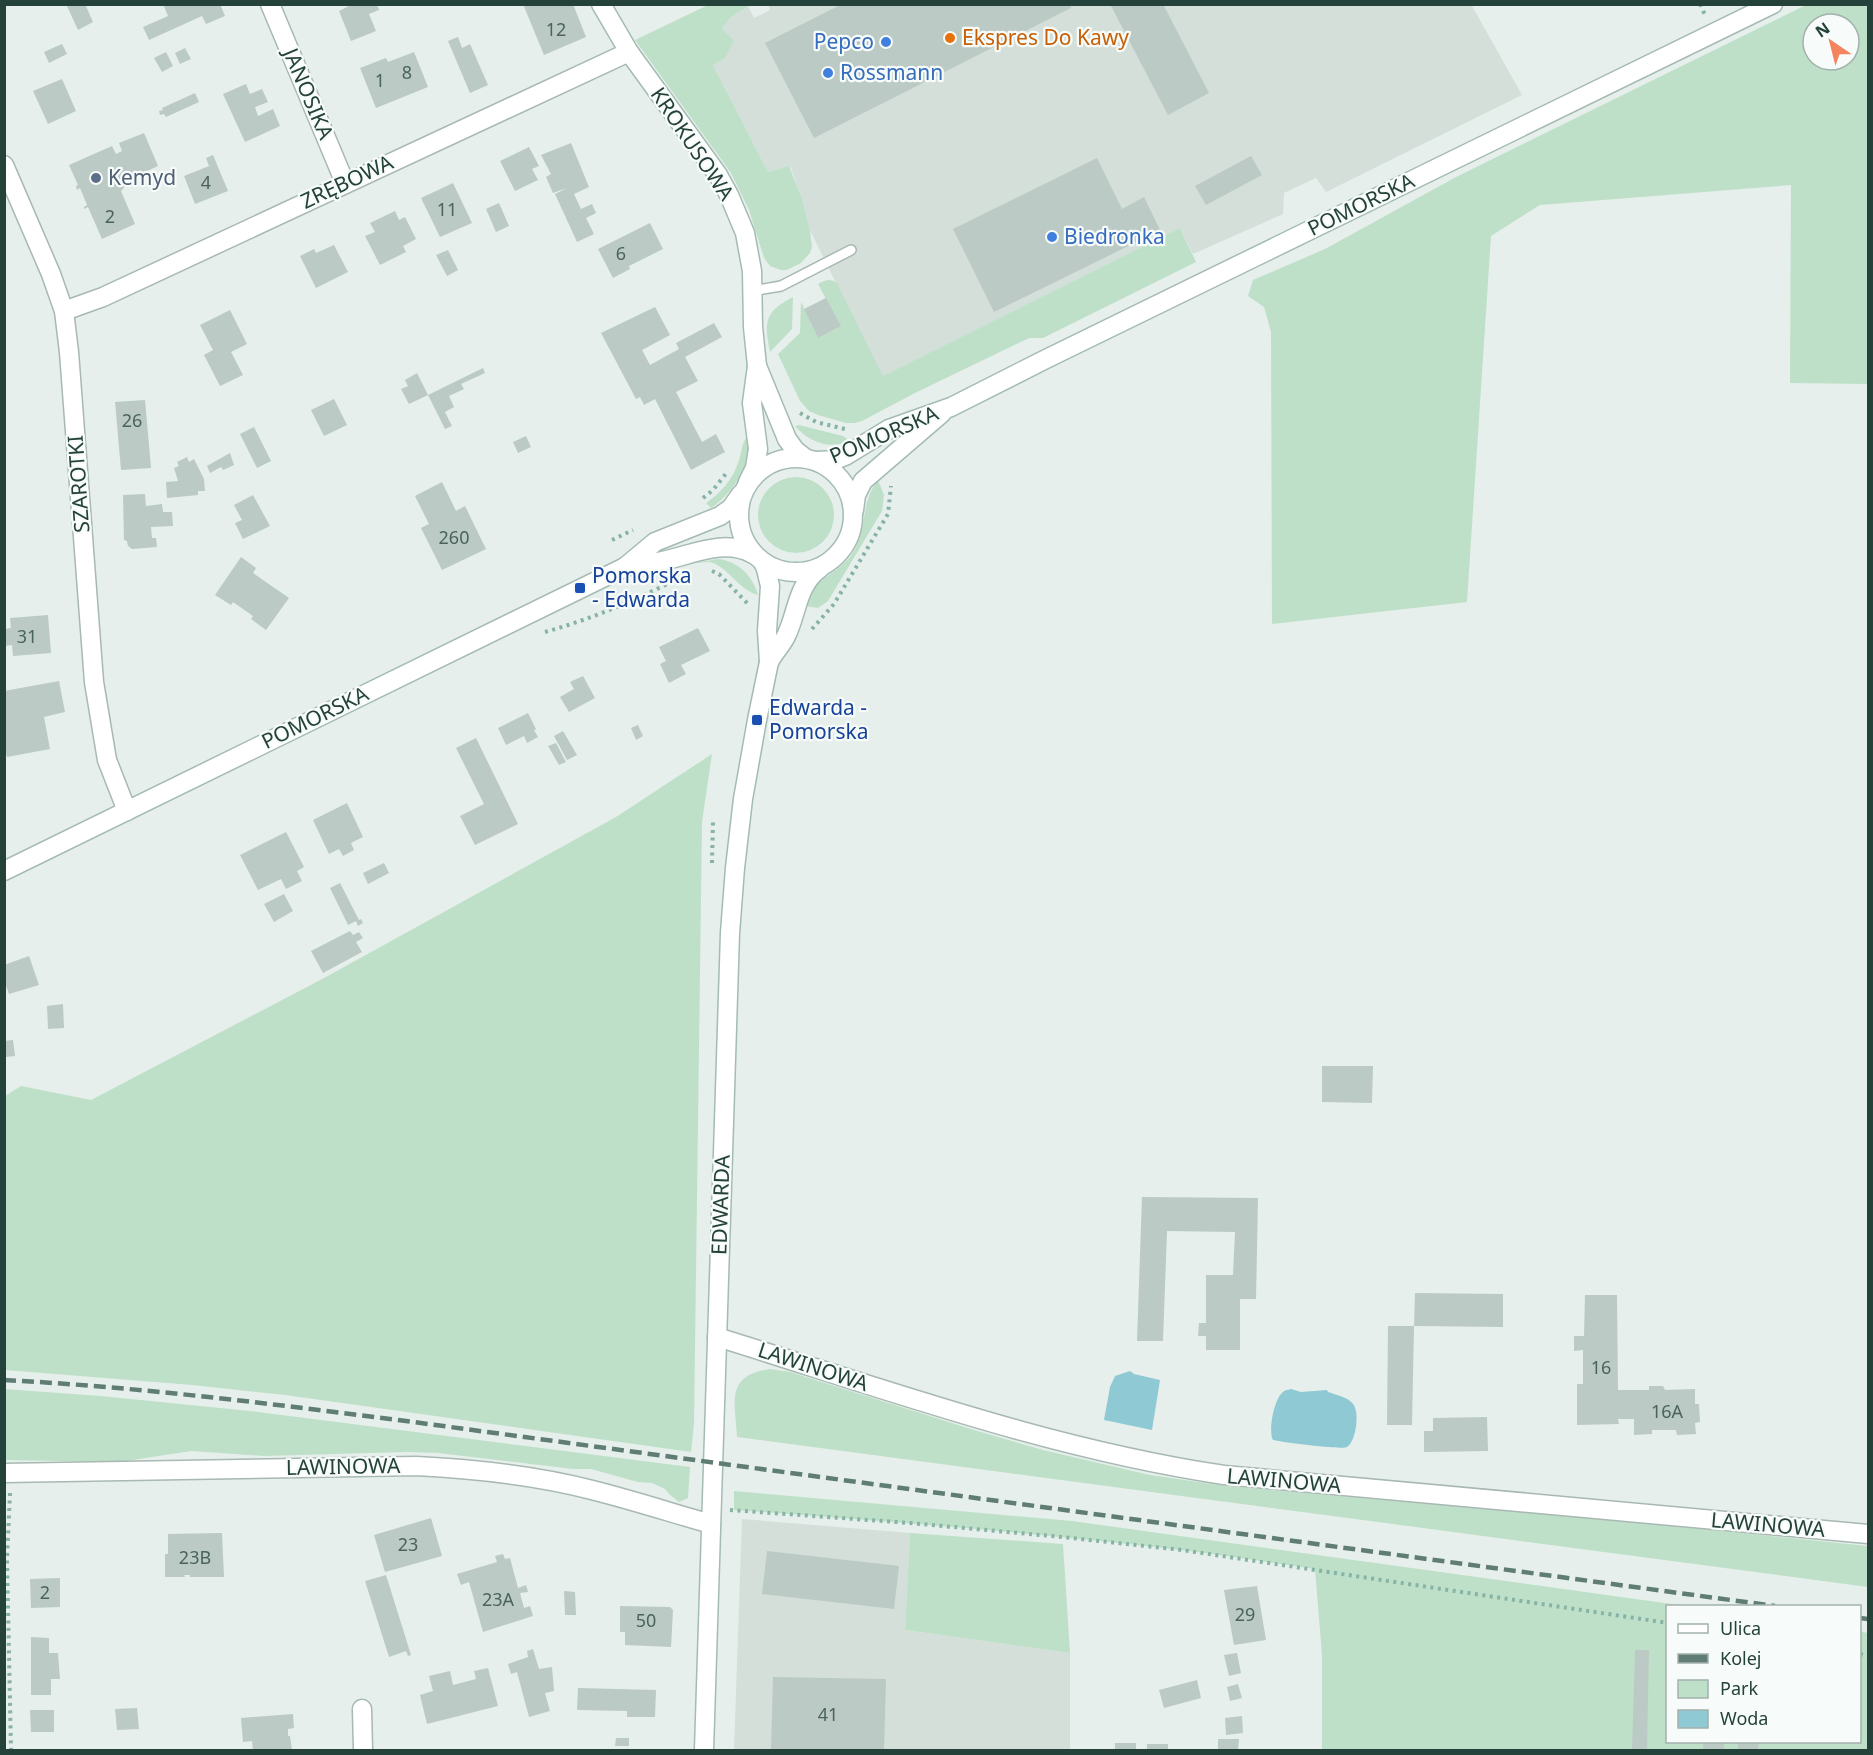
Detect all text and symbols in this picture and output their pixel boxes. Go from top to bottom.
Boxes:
north arrow [1801,12,1861,72]
house number: 12 [546,17,566,41]
text: N [1811,17,1834,42]
place label: Ekspres Do Kawy [962,23,1129,51]
place label: Pepco [814,27,874,55]
marker: Ekspres Do Kawy [943,31,957,45]
marker: Pepco [879,35,893,49]
street label: JANOSIKA [276,42,341,144]
place label: Rossmann [840,58,943,86]
house number: 8 [402,60,412,84]
marker: Rossmann [821,66,835,80]
house number: 1 [375,68,385,92]
street label: KROKUSOWA [645,81,741,206]
street label: ZRĘBOWA [296,147,398,215]
place label: Kemyd [108,163,176,191]
street label: POMORSKA [1302,166,1419,242]
house number: 4 [201,170,211,194]
marker: Kemyd [89,171,103,185]
house number: 11 [437,197,457,221]
house number: 2 [105,204,115,228]
place label: Biedronka [1064,222,1165,250]
marker: Biedronka [1045,230,1059,244]
house number: 6 [616,241,626,265]
street label: POMORSKA [825,398,943,470]
house number: 26 [122,408,142,432]
street label: SZAROTKI [61,434,95,534]
house number: 260 [439,525,469,549]
place label: Pomorska - Edwarda [592,561,691,613]
marker: Pomorska - Edwarda [573,581,587,595]
house number: 31 [17,624,37,648]
street label: POMORSKA [256,679,373,755]
place label: Edwarda - Pomorska [769,693,868,745]
marker: Edwarda - Pomorska [750,713,764,727]
street label: EDWARDA [704,1154,736,1256]
street label: LAWINOWA [755,1335,873,1397]
house number: 16 [1591,1355,1611,1379]
house number: 16A [1651,1399,1684,1423]
street label: LAWINOWA [285,1451,401,1481]
street label: LAWINOWA [1226,1461,1343,1499]
street label: LAWINOWA [1710,1505,1827,1543]
house number: 23 [398,1532,418,1556]
house number: 23B [179,1545,211,1569]
house number: 2 [40,1580,50,1604]
house number: 23A [482,1587,515,1611]
house number: 29 [1235,1602,1255,1626]
legend [1666,1605,1861,1743]
house number: 50 [636,1608,656,1632]
text: Ulica [1720,1616,1761,1640]
text: Kolej [1720,1646,1761,1670]
text: Park [1720,1676,1758,1700]
house number: 41 [818,1702,838,1726]
text: Woda [1720,1706,1768,1730]

